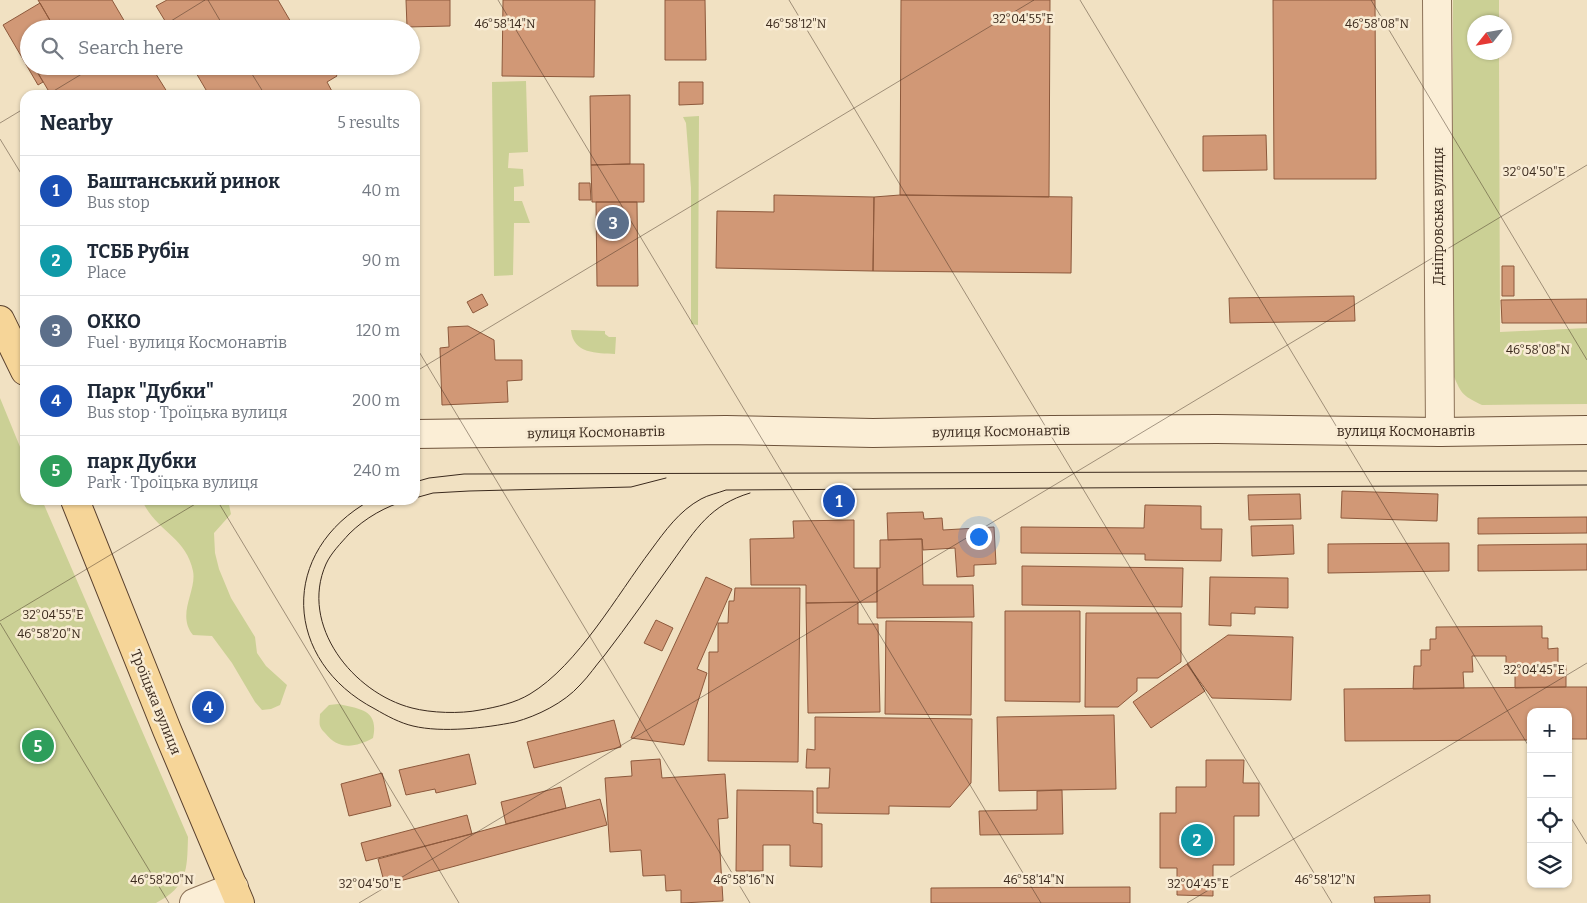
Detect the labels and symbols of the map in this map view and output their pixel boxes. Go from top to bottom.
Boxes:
text: 32°04'55"E [992,12,1054,26]
north arrow [1467,15,1512,60]
text: 46°58'14"N [474,17,536,31]
text: 46°58'12"N [766,17,827,31]
text: 46°58'08"N [1345,17,1409,31]
street label: Дніпровська вулиця [1430,147,1447,285]
text: 32°04'50"E [1503,165,1565,179]
pin: 3 [597,204,629,242]
text: 46°58'08"N [1506,343,1570,357]
street label: вулиця Космонавтів [932,422,1070,441]
street label: вулиця Космонавтів [527,423,665,442]
street label: вулиця Космонавтів [1337,423,1475,440]
pin: 1 [823,482,855,520]
your location [966,524,992,550]
text: 32°04'55"E [22,608,84,622]
text: 46°58'20"N [17,627,81,641]
street label: Троїцька вулиця [127,647,184,758]
text: 32°04'45"E [1503,663,1565,677]
pin: 4 [192,688,224,726]
pin: 5 [22,727,54,765]
pin: 2 [1181,821,1213,859]
text: 46°58'20"N [130,873,194,887]
text: 46°58'16"N [713,873,775,887]
text: 46°58'14"N [1003,873,1065,887]
text: 46°58'12"N [1295,873,1356,887]
text: 32°04'50"E [339,877,401,891]
text: 32°04'45"E [1167,877,1229,891]

